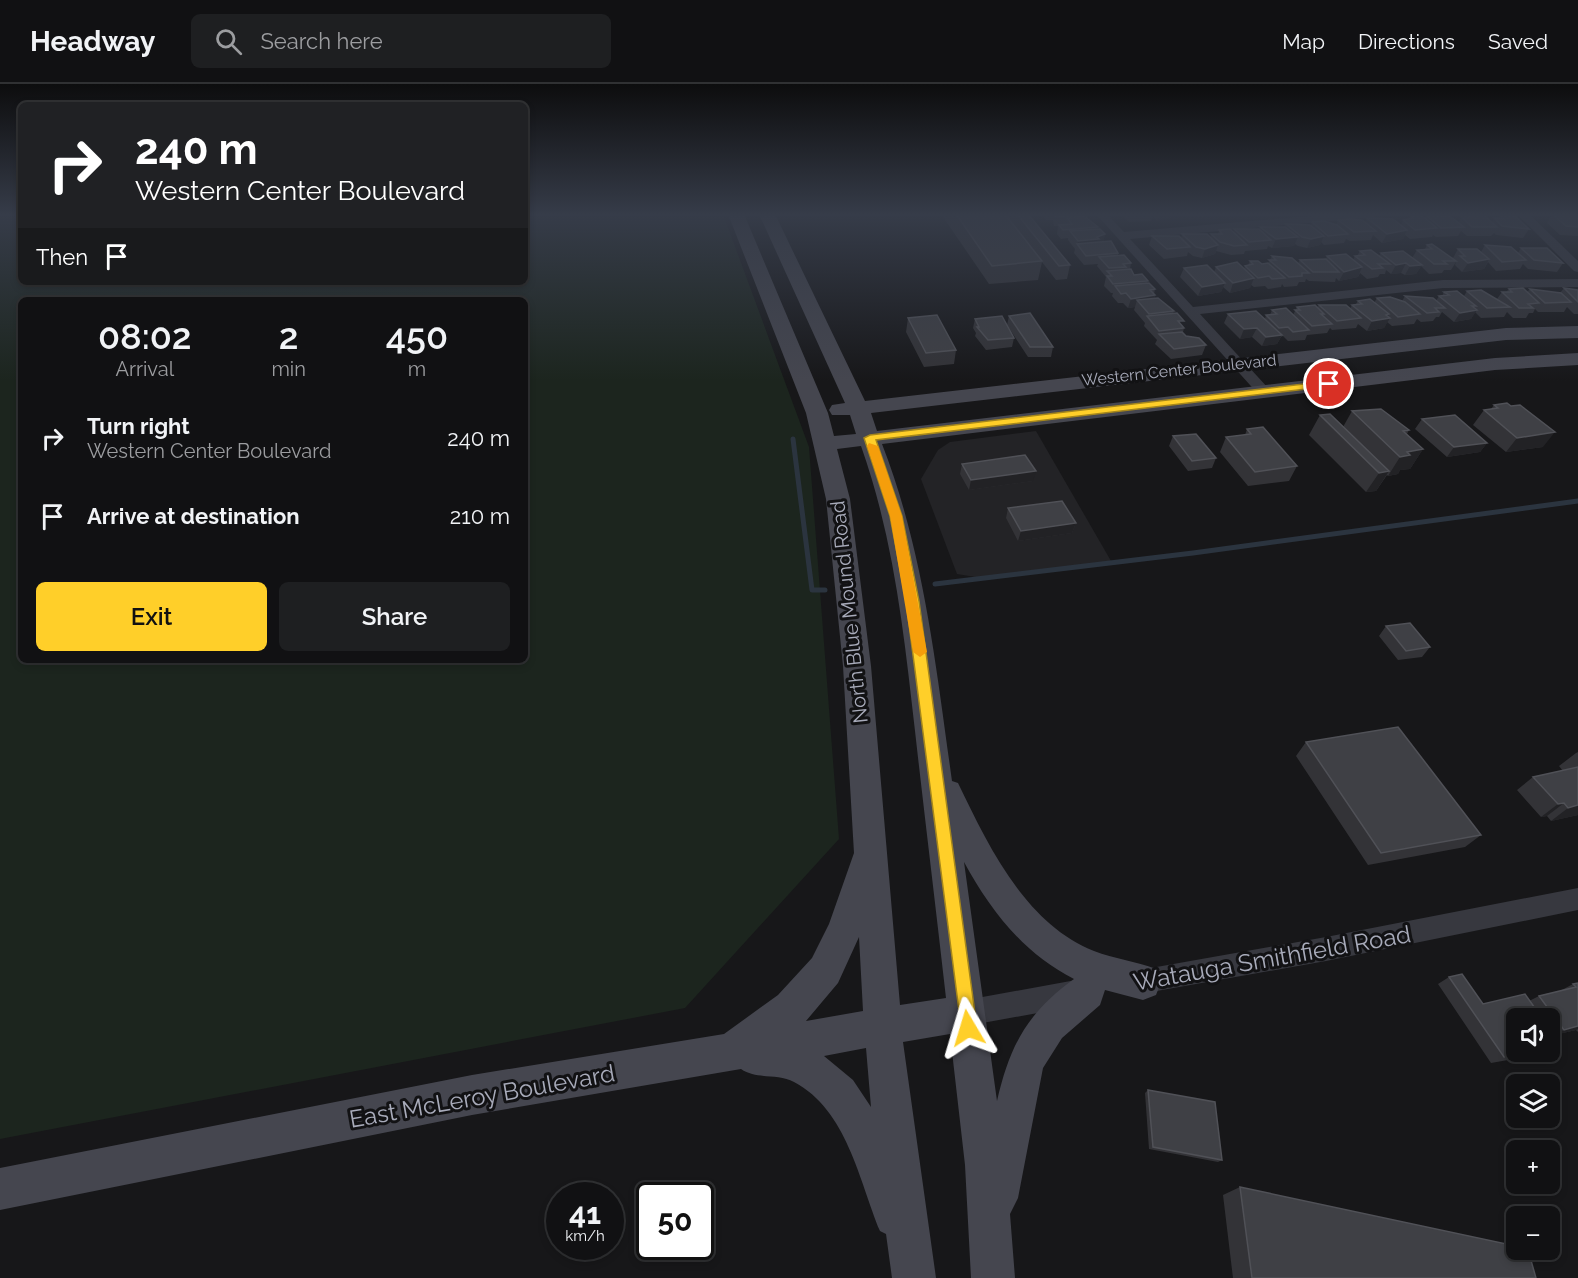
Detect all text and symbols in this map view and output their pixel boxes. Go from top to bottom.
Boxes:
search box [191,14,611,68]
text: Headway [30,25,155,58]
icon: search [212,25,245,58]
text: Search here [260,28,383,54]
text: Map [1282,29,1325,54]
text: Directions [1358,29,1455,54]
text: Saved [1488,29,1548,54]
text: 240 m [135,125,258,174]
icon: right [36,126,114,204]
text: Western Center Boulevard [135,175,465,206]
icon: arrive [100,240,133,273]
text: Then [36,244,88,270]
text: 08:02 [98,315,192,357]
text: 2 [279,315,299,357]
text: 450 [386,315,448,357]
street label: Western Center Boulevard [1081,350,1277,390]
text: Arrival [115,357,174,381]
text: min [271,357,306,381]
text: m [408,357,426,381]
pin [1303,358,1354,409]
icon: arrive [1312,367,1345,400]
text: Turn right [87,413,190,439]
icon: right [36,422,69,455]
text: 240 m [447,425,510,451]
text: Western Center Boulevard [87,439,331,463]
icon: arrive [36,500,69,533]
street label: North Blue Mound Road [825,500,873,724]
text: Arrive at destination [87,503,300,529]
text: 210 m [450,503,510,529]
button: Exit [36,582,267,651]
button: Share [279,582,510,651]
street label: Watauga Smithfield Road [1131,919,1413,997]
position arrow [936,996,1000,1060]
map controls [1506,1008,1560,1260]
button: sound [1506,1008,1560,1062]
street label: East McLeroy Boulevard [347,1058,617,1134]
button: layers [1506,1074,1560,1128]
button: + [1506,1140,1560,1194]
speed limit sign: 50 [636,1182,714,1260]
text: 41 [569,1196,601,1231]
button: − [1506,1206,1560,1260]
text: km/h [565,1227,605,1245]

